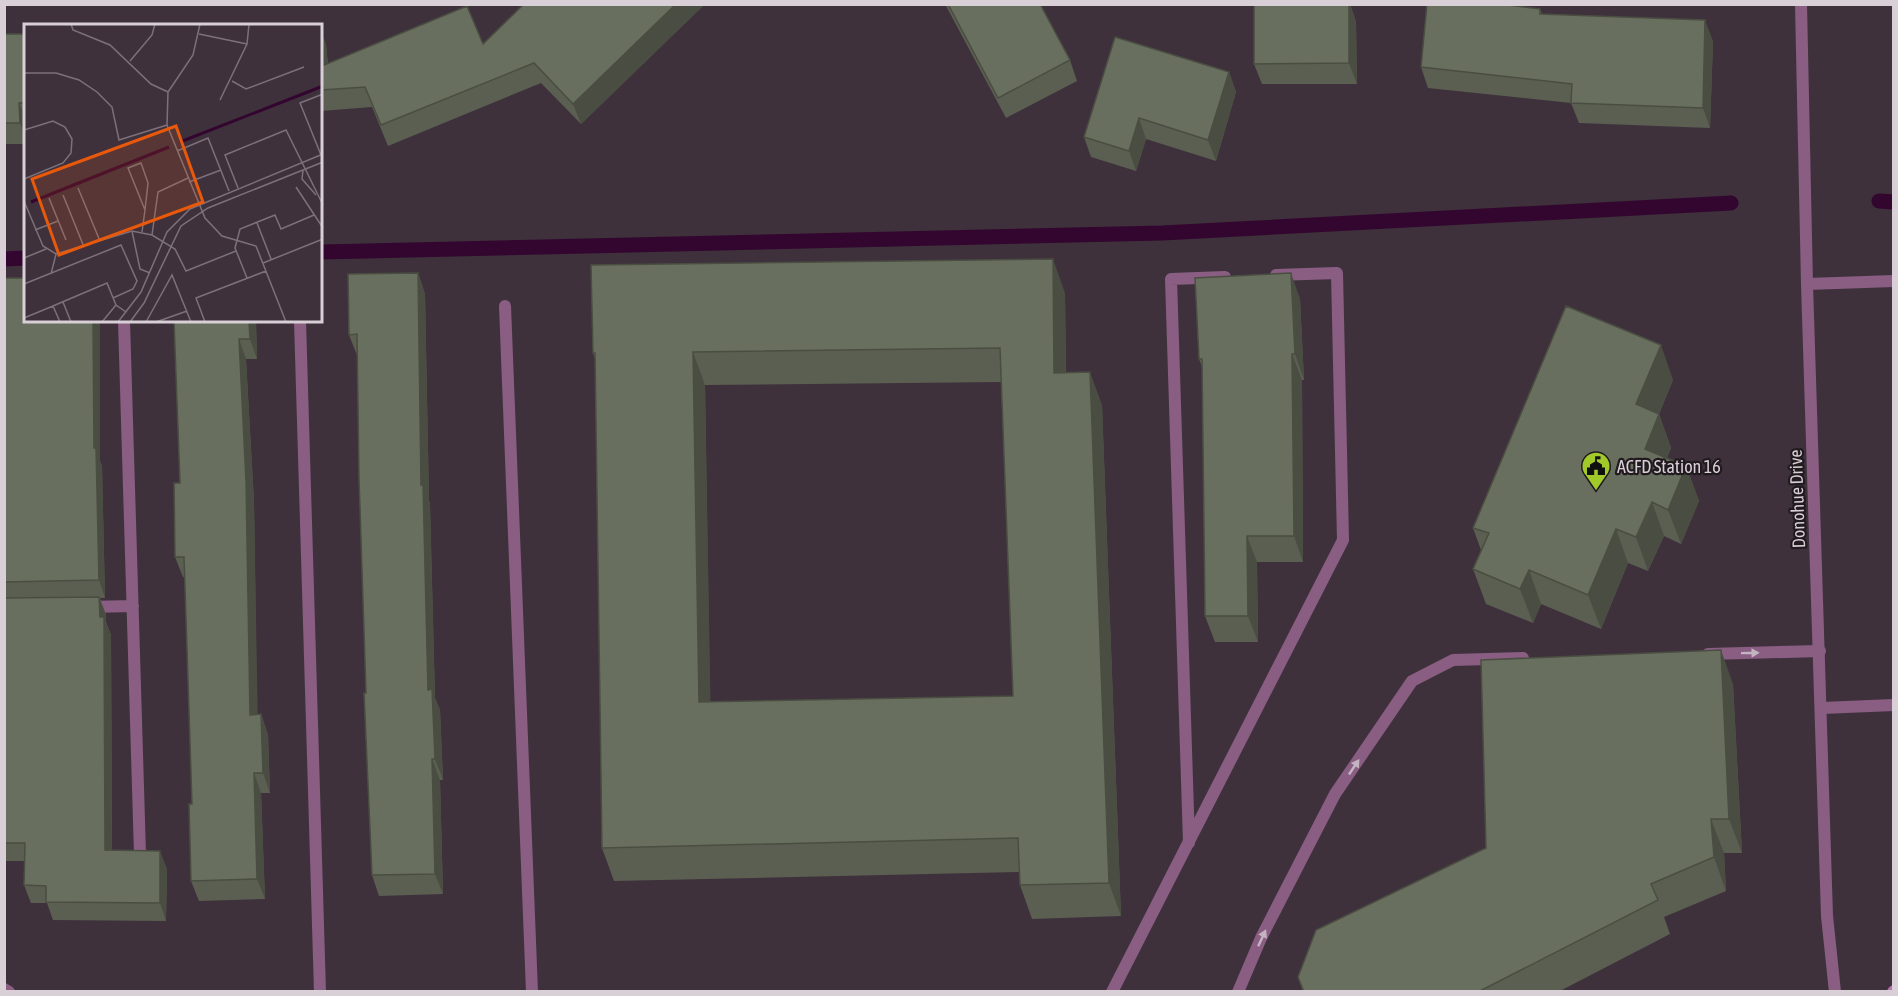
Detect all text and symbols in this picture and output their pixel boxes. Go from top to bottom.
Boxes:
inset map [24,24,322,322]
street label: Donohue Drive [1785,449,1809,549]
public building icon: ACFD Station 16 [1580,450,1612,492]
place label: ACFD Station 16 [1617,456,1721,477]
one-way arrow [1741,648,1760,658]
one-way arrow [1348,759,1360,775]
one-way arrow [1257,930,1266,947]

